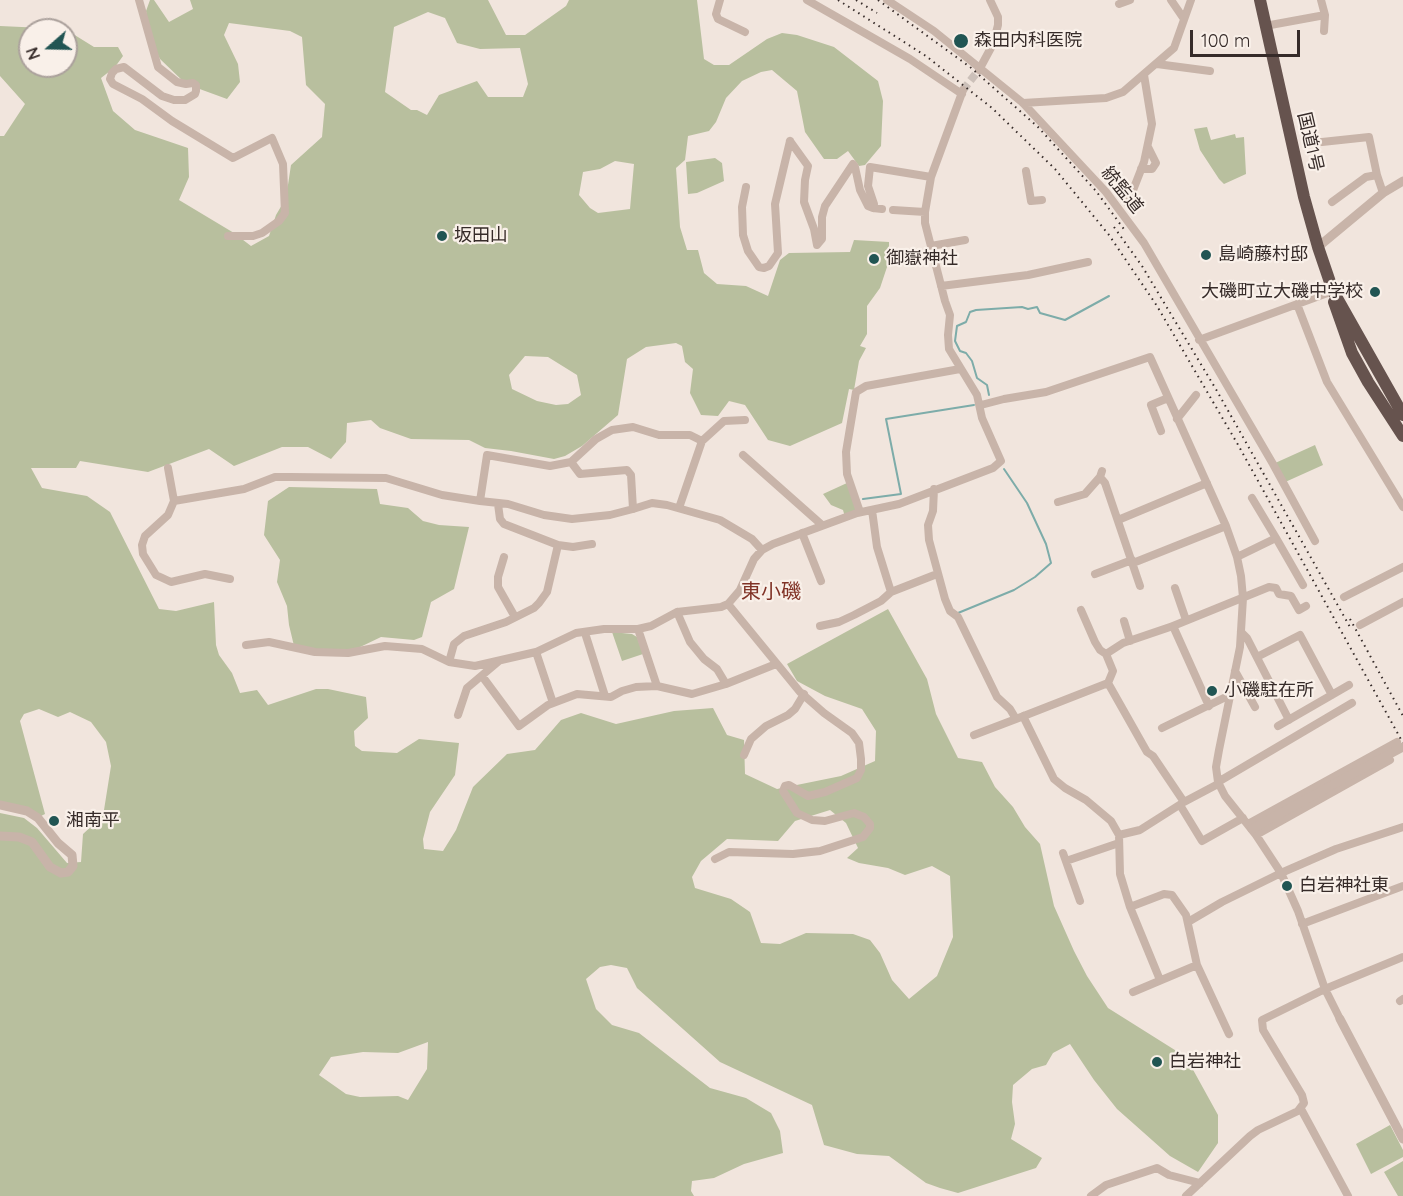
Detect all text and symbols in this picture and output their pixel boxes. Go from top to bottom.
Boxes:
north arrow [18,18,78,78]
scale bar [1193,18,1302,56]
text: 100 m [1201,29,1250,52]
place label: 森田内科医院 [974,30,1082,52]
marker: 森田内科医院 [952,32,970,50]
text: N [22,45,44,62]
street label: 国道1号 [1293,110,1327,174]
street label: 統監道 [1097,162,1147,218]
place label: 坂田山 [454,225,508,247]
marker: 坂田山 [435,229,449,243]
place label: 島崎藤村邸 [1218,244,1308,266]
place label: 御嶽神社 [886,248,958,270]
marker: 島崎藤村邸 [1199,248,1213,262]
marker: 御嶽神社 [867,252,881,266]
place label: 大磯町立大磯中学校 [1201,281,1363,303]
marker: 大磯町立大磯中学校 [1368,285,1382,299]
district label: 東小磯 [741,580,801,604]
place label: 小磯駐在所 [1224,680,1314,702]
marker: 小磯駐在所 [1205,684,1219,698]
place label: 湘南平 [66,810,120,832]
marker: 湘南平 [47,814,61,828]
place label: 白岩神社東 [1299,875,1389,897]
marker: 白岩神社東 [1280,879,1294,893]
place label: 白岩神社 [1169,1051,1241,1073]
marker: 白岩神社 [1150,1055,1164,1069]

